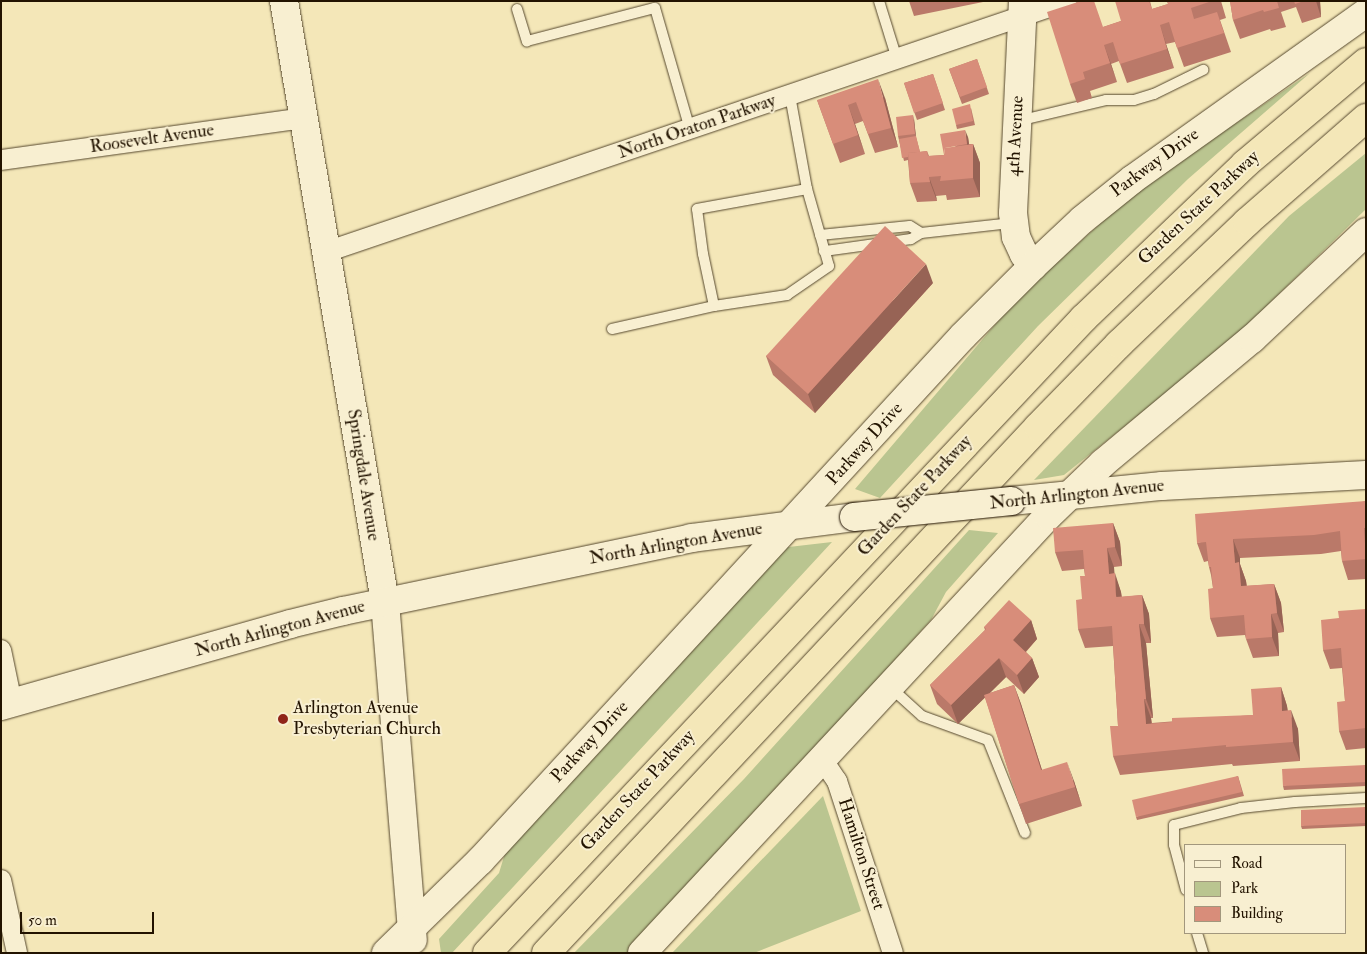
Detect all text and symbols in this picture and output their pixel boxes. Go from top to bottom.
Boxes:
street label: North Oraton Parkway [615,90,779,164]
street label: 4th Avenue [1003,95,1029,177]
street label: Roosevelt Avenue [89,120,215,158]
street label: Parkway Drive [1107,124,1203,202]
street label: Garden State Parkway [1134,146,1264,270]
street label: Parkway Drive [822,398,908,490]
street label: Springdale Avenue [342,408,384,542]
street label: Garden State Parkway [853,431,977,561]
street label: North Arlington Avenue [989,475,1165,515]
street label: North Arlington Avenue [588,518,764,570]
street label: North Arlington Avenue [193,596,367,662]
street label: Parkway Drive [547,697,633,787]
place label: Arlington Avenue Presbyterian Church [293,698,441,741]
marker: Arlington Avenue Presbyterian Church [277,713,289,725]
street label: Garden State Parkway [576,726,700,856]
street label: Hamilton Street [833,795,889,913]
legend [1184,844,1347,934]
text: Road [1231,854,1262,873]
text: Park [1231,879,1258,898]
scale bar [22,902,156,934]
text: Building [1231,904,1283,923]
text: 50 m [28,911,57,930]

